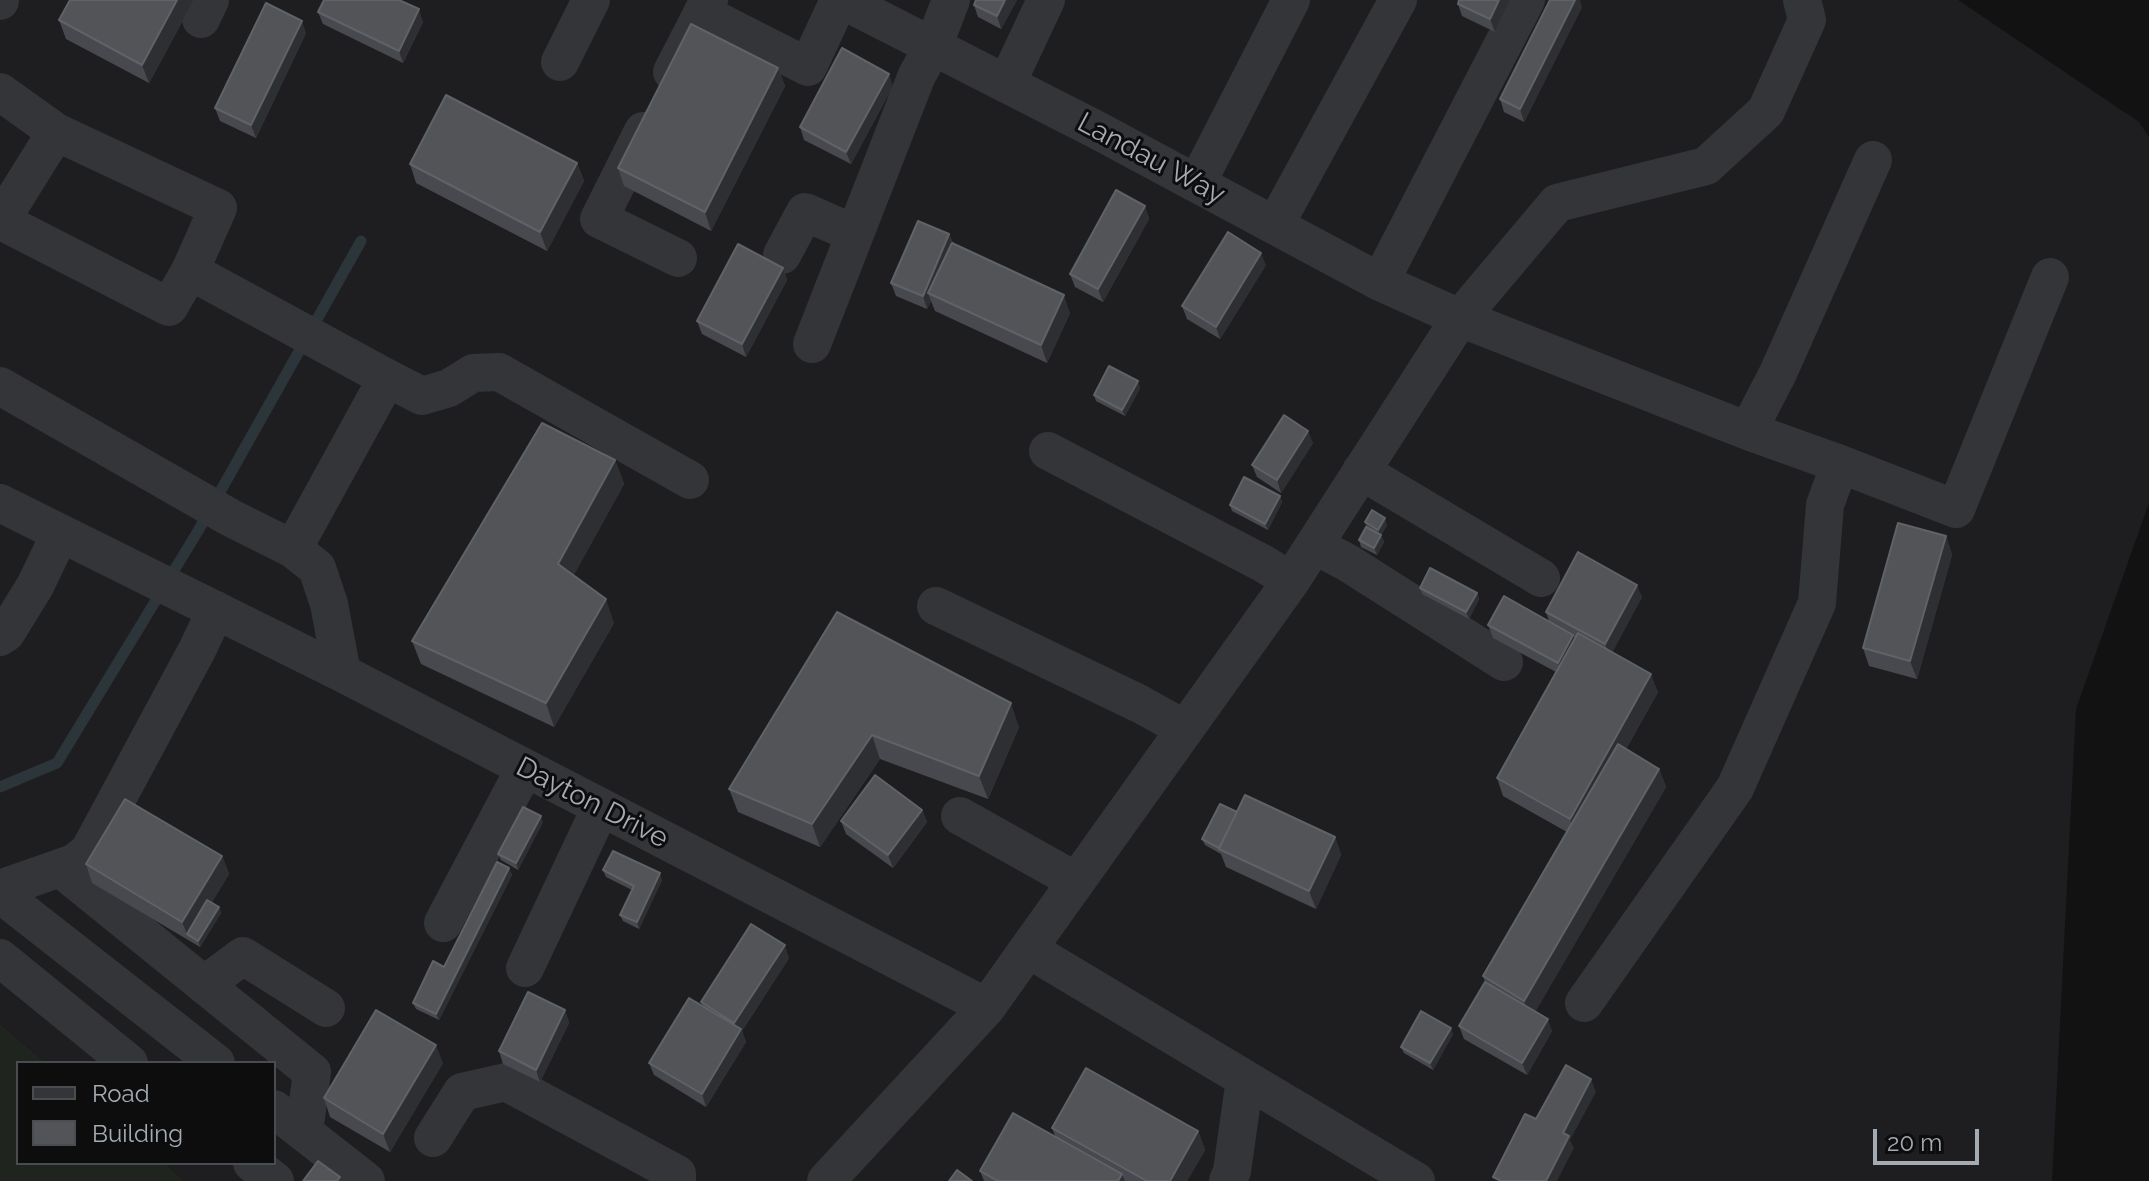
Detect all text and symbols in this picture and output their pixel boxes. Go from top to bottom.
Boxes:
street label: Landau Way [1072,106,1230,212]
street label: Dayton Drive [510,750,674,856]
legend [16,1061,276,1165]
text: Road [92,1079,150,1108]
scale bar [1877,1113,1983,1163]
text: Building [92,1119,183,1148]
text: 20 m [1887,1128,1942,1157]

